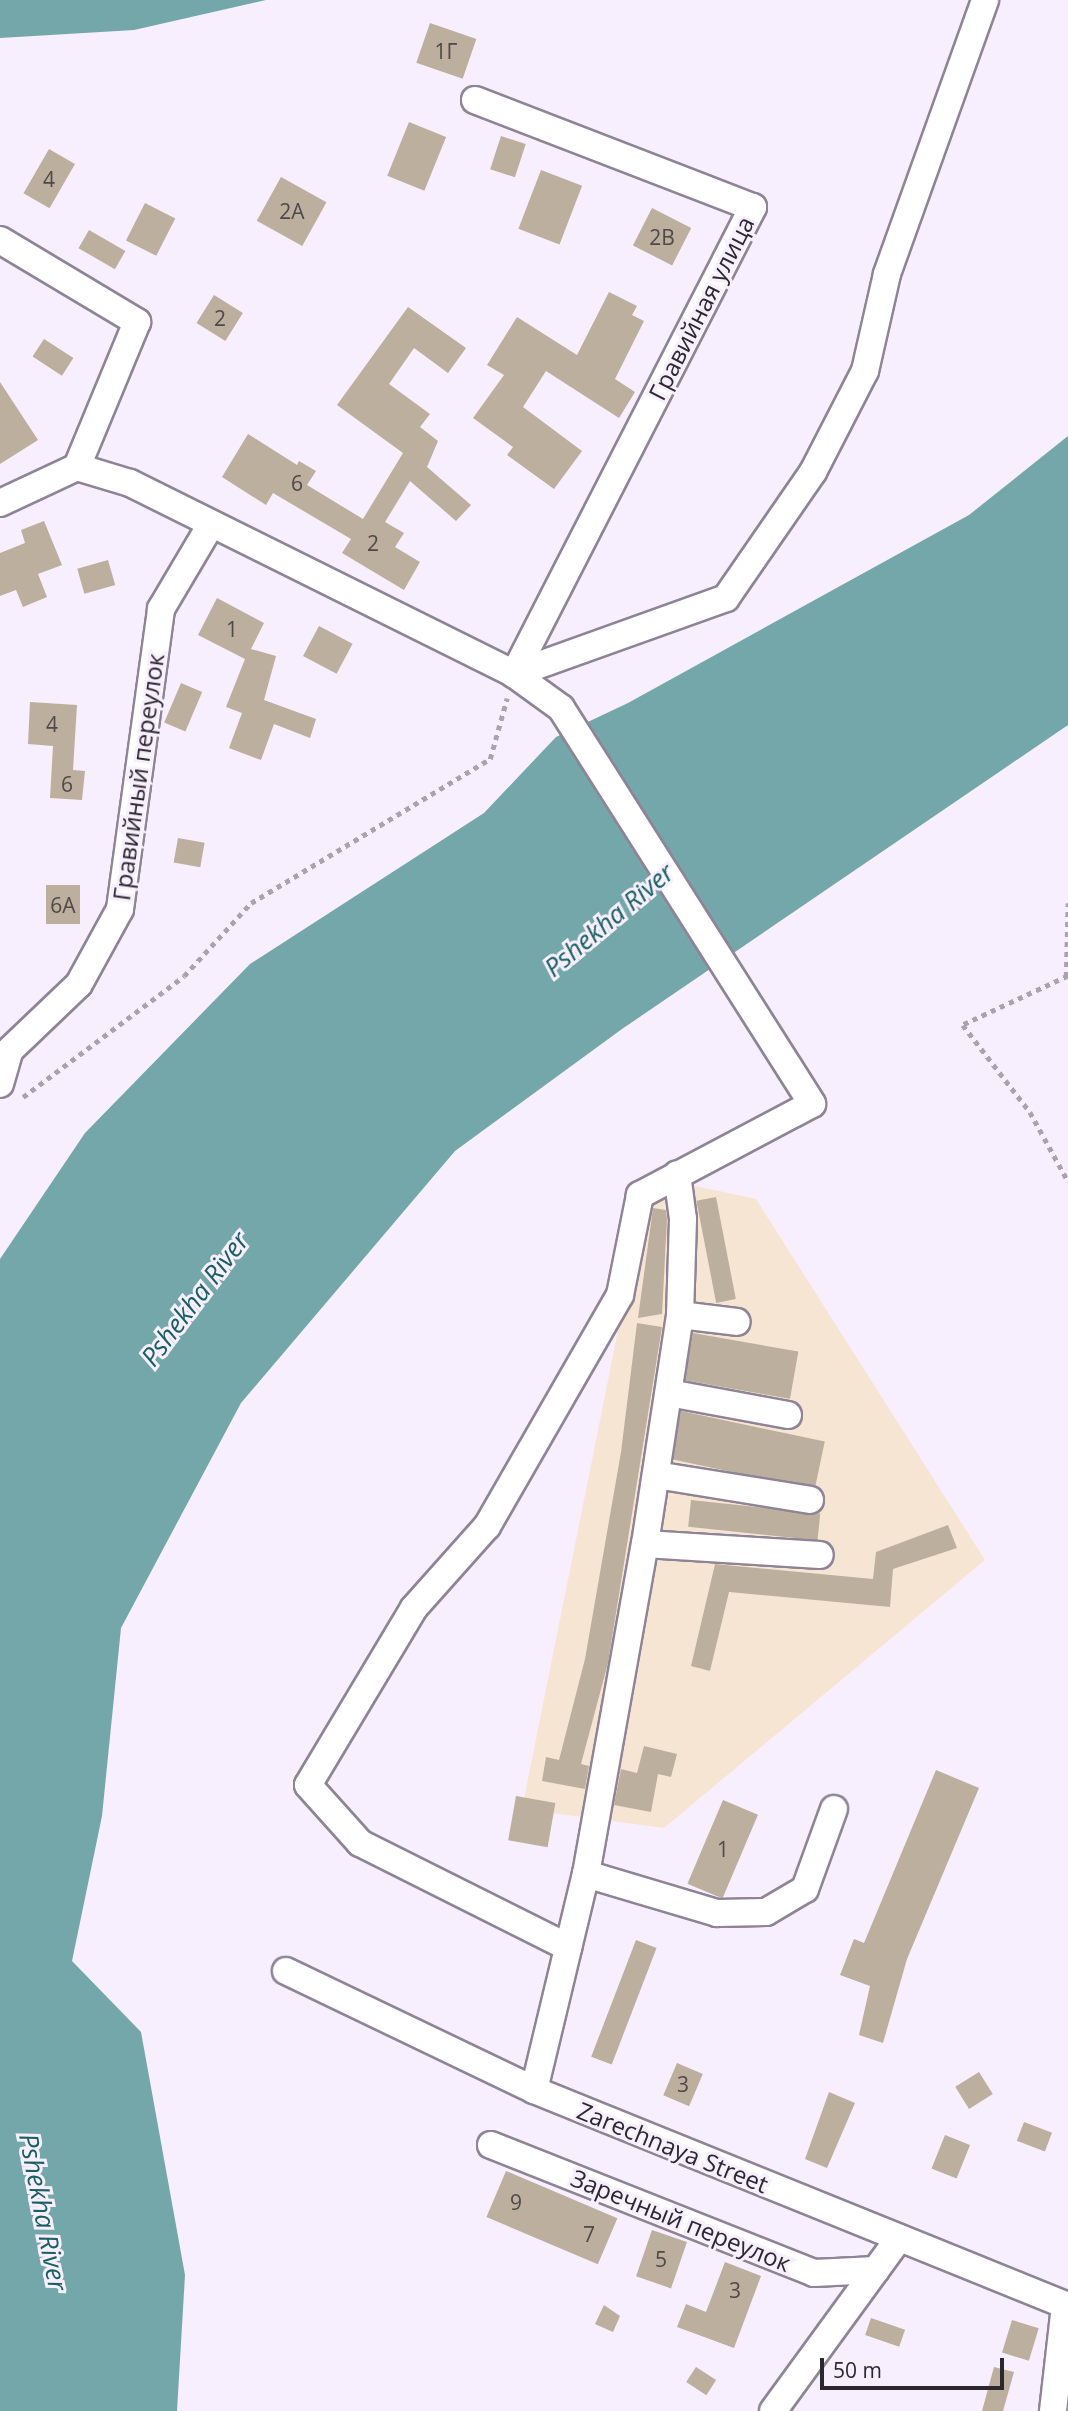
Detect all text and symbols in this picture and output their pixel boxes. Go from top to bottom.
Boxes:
house number: 1Г [435,38,457,64]
house number: 4 [43,166,55,192]
house number: 2А [279,198,305,224]
street label: Гравийная улица [642,211,760,405]
house number: 2В [649,224,675,250]
house number: 2 [214,305,226,331]
house number: 6 [291,470,303,496]
house number: 2 [367,530,379,556]
house number: 1 [226,616,238,642]
street label: Гравийный переулок [106,652,170,902]
house number: 4 [46,711,58,737]
house number: 6 [61,771,73,797]
water label: Pshekha River [538,857,680,983]
house number: 6А [50,892,76,918]
water label: Pshekha River [135,1226,255,1372]
house number: 1 [717,1836,729,1862]
house number: 3 [677,2071,689,2097]
street label: Zarechnaya Street [573,2096,773,2198]
water label: Pshekha River [12,2131,74,2293]
street label: Заречный переулок [567,2163,795,2277]
house number: 9 [510,2189,522,2215]
house number: 7 [583,2221,595,2247]
house number: 5 [655,2246,667,2272]
house number: 3 [729,2277,741,2303]
scale bar [823,2344,1007,2388]
text: 50 m [833,2356,882,2384]

